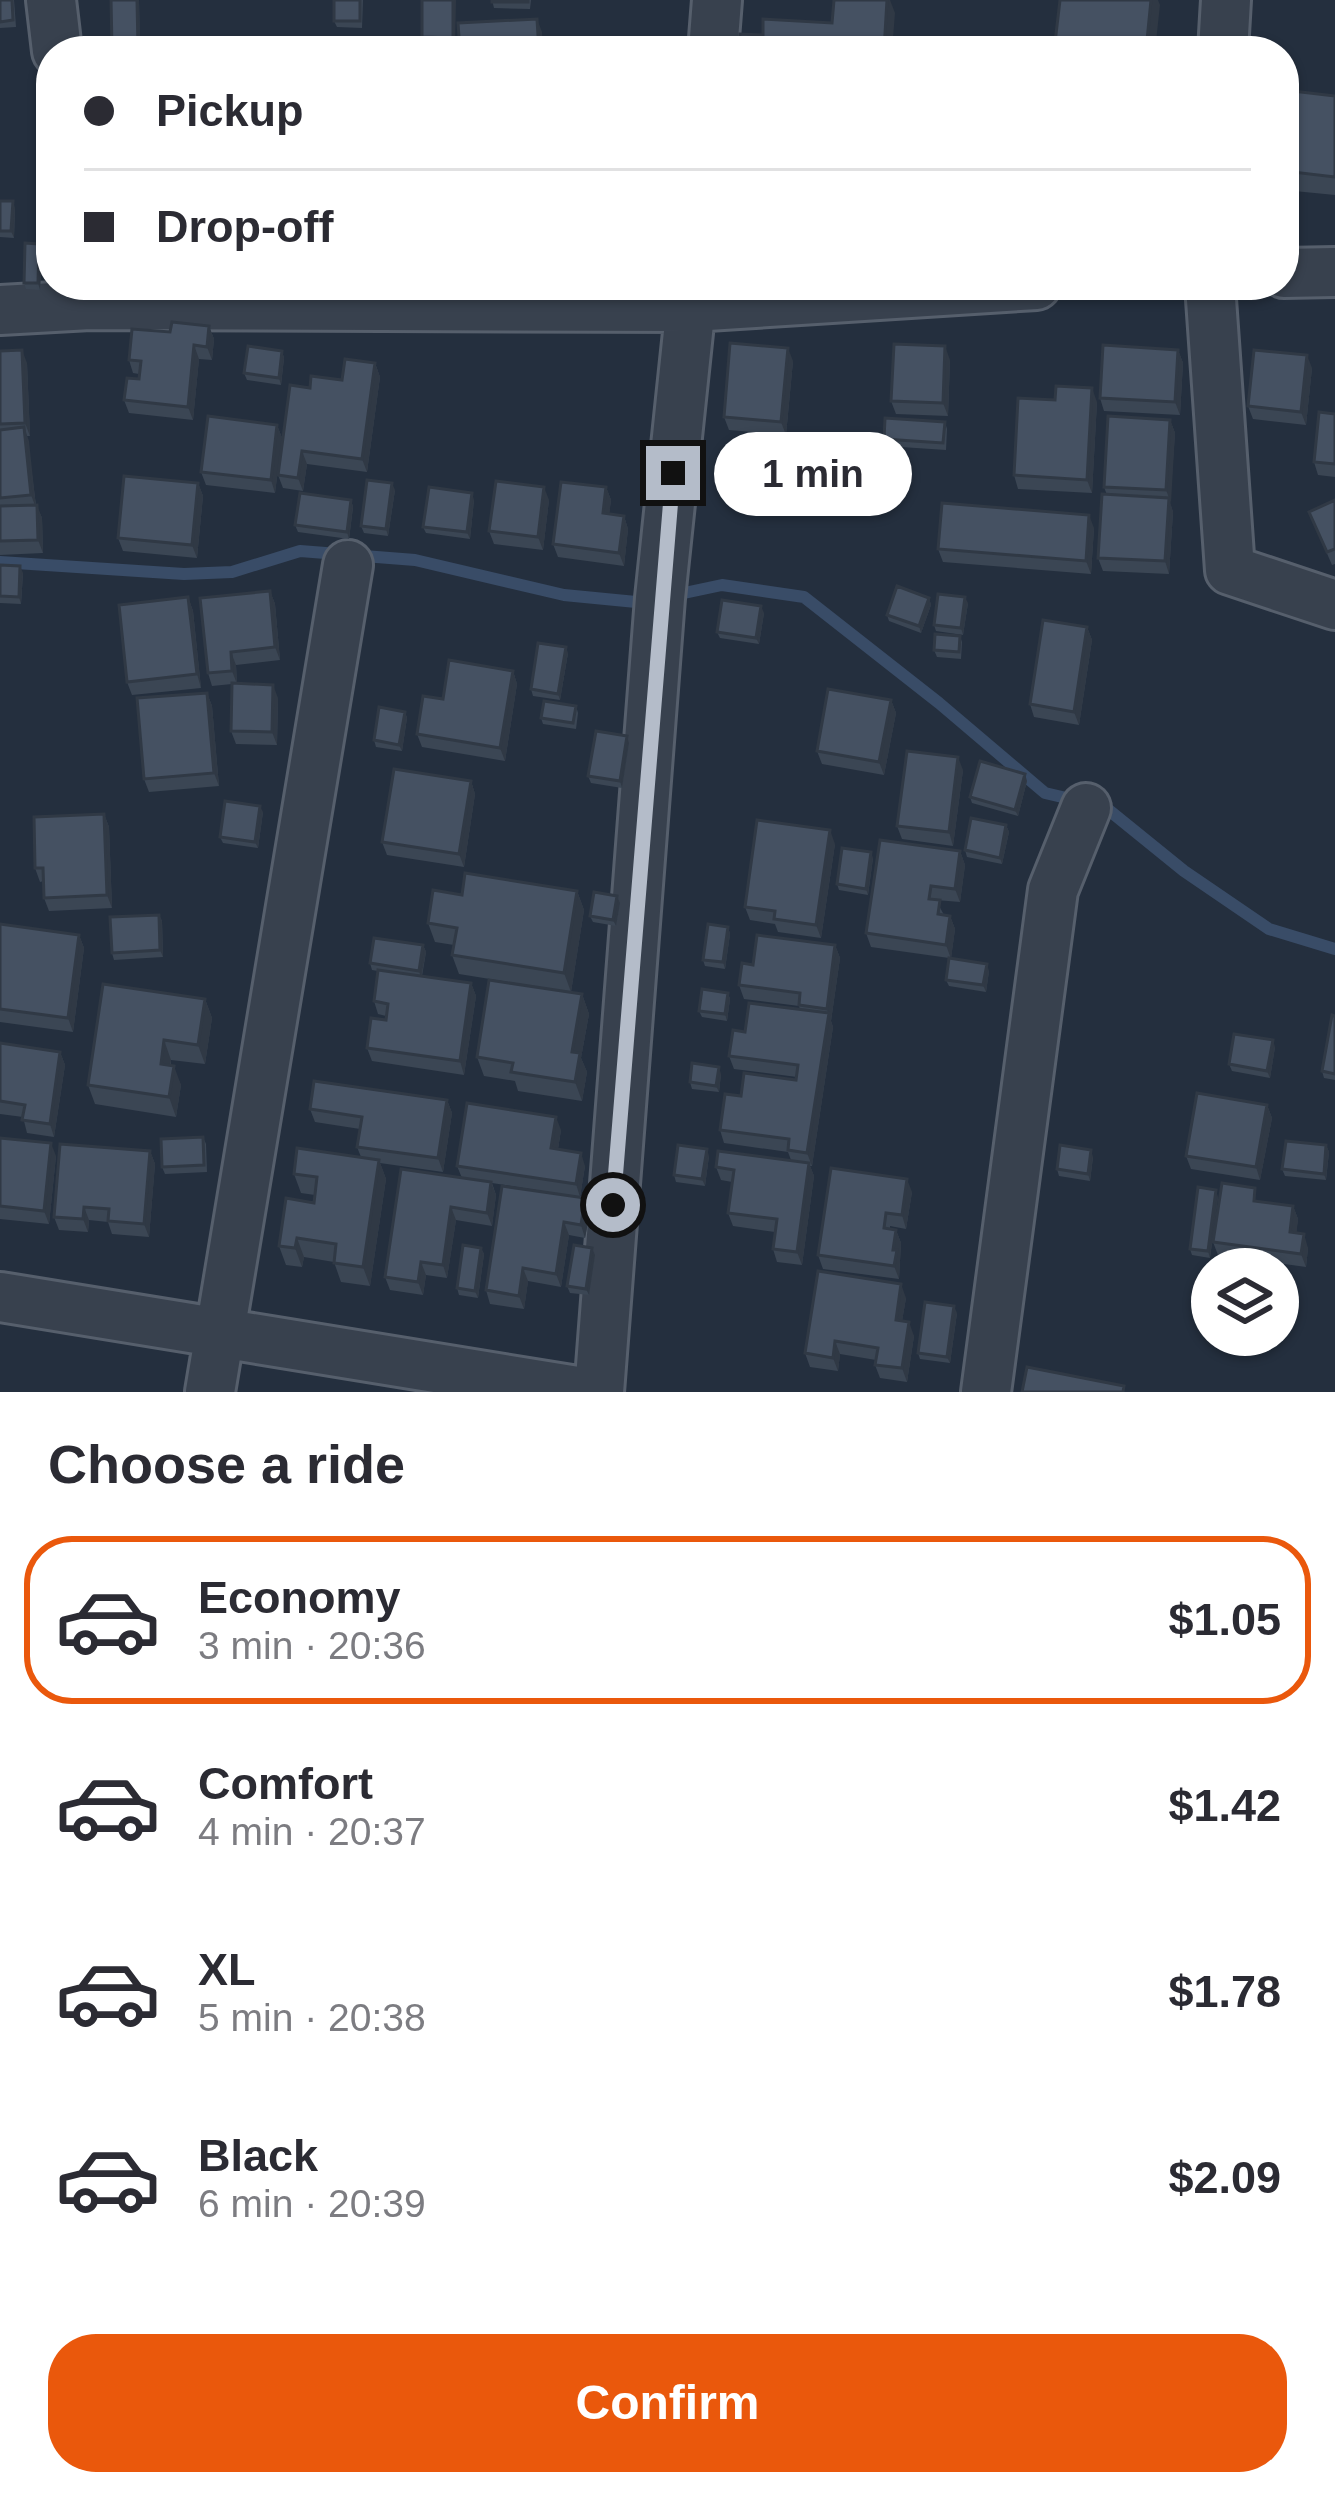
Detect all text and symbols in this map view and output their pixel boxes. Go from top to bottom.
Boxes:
text: Pickup [156,85,304,136]
text: Drop-off [156,201,333,252]
callout: 1 min [715,431,913,515]
route end [646,446,700,500]
text: 1 min [762,452,864,495]
route start [586,1178,640,1232]
map controls [1191,1248,1299,1356]
button: layers [1191,1248,1299,1356]
text: Choose a ride [48,1434,405,1494]
icon: car [54,1566,162,1674]
text: Economy [198,1572,401,1623]
text: $1.05 [1168,1594,1281,1645]
text: 3 min · 20:36 [198,1624,426,1667]
icon: car [54,1752,162,1860]
text: Comfort [198,1758,373,1809]
text: $1.42 [1168,1780,1281,1831]
text: 4 min · 20:37 [198,1810,426,1853]
icon: car [54,1938,162,2046]
text: XL [198,1944,256,1995]
text: $1.78 [1168,1966,1281,2017]
text: 5 min · 20:38 [198,1996,426,2039]
icon: car [54,2124,162,2232]
text: Black [198,2130,318,2181]
text: $2.09 [1168,2152,1281,2203]
text: 6 min · 20:39 [198,2182,426,2225]
button: Confirm [48,2334,1287,2472]

